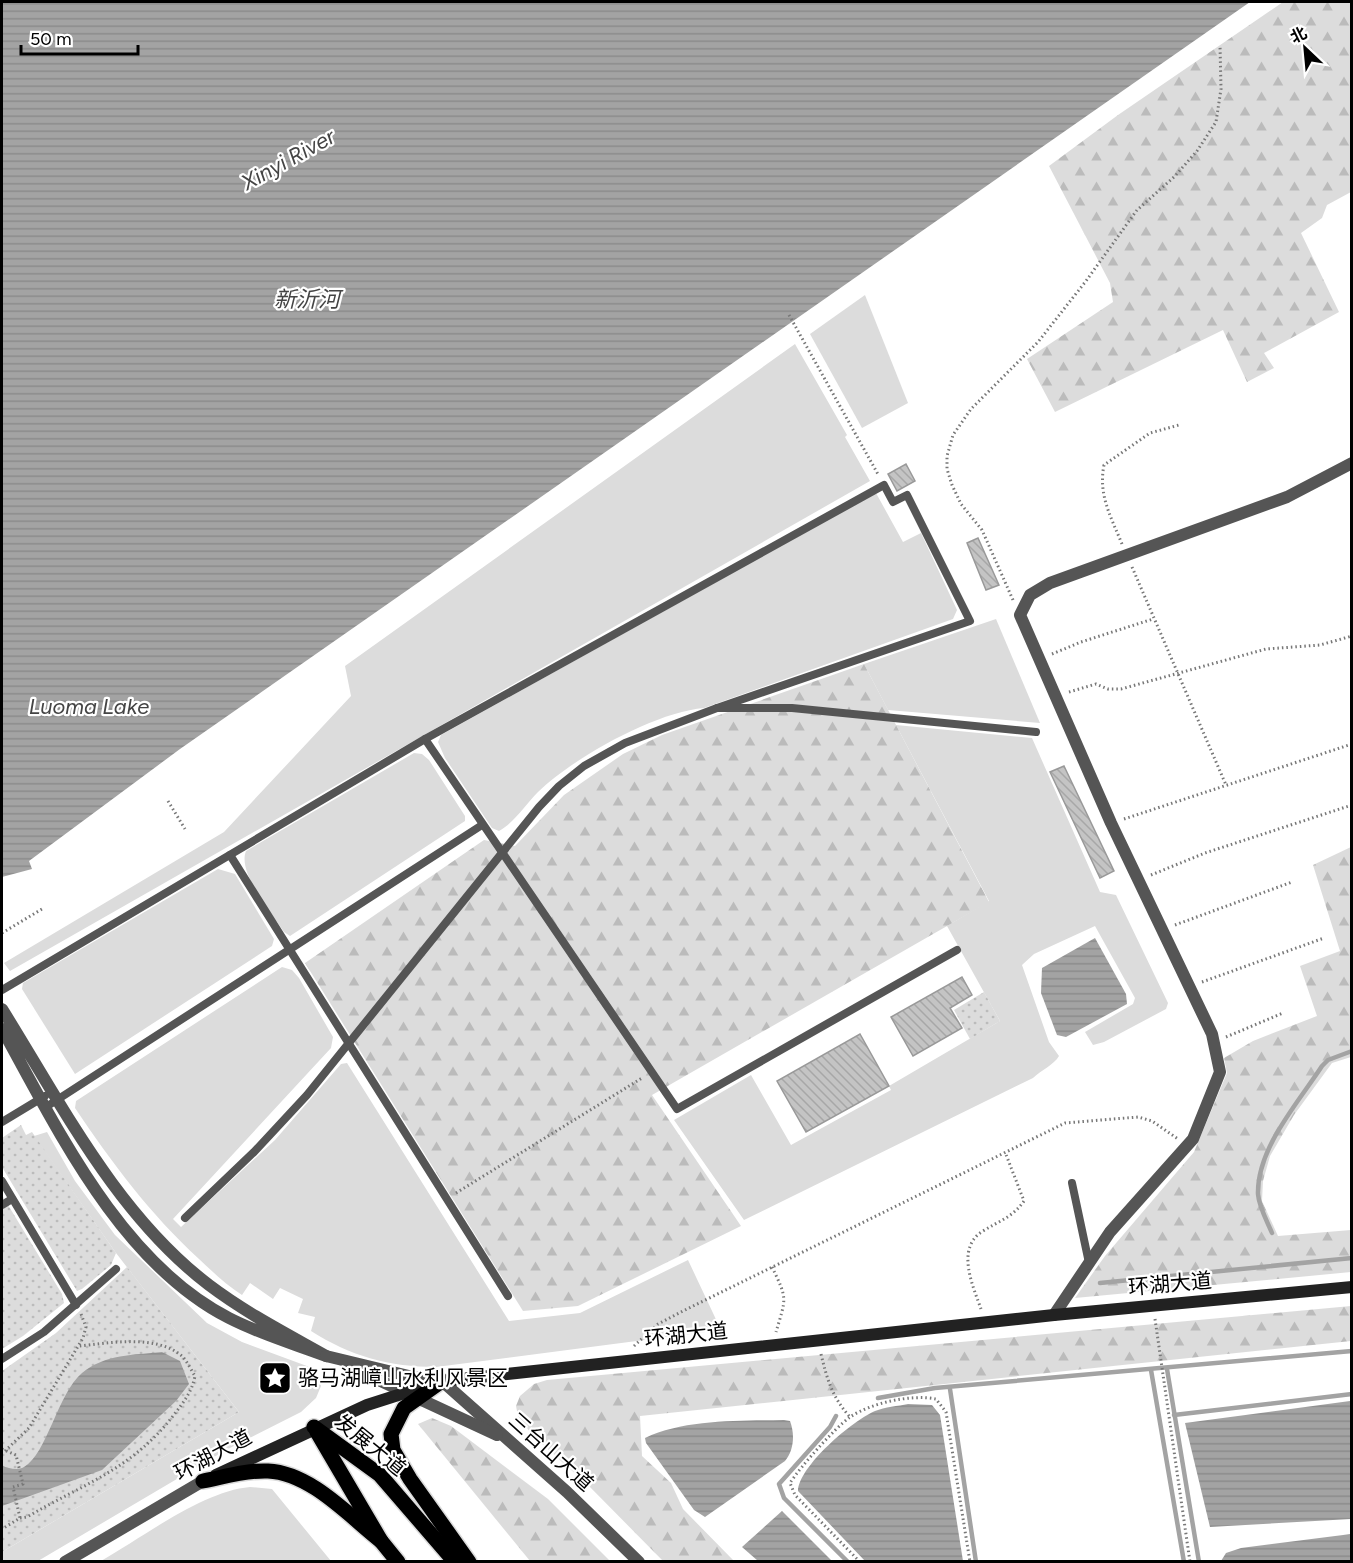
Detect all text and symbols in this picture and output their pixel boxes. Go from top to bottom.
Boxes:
scale bar [21,18,138,56]
north arrow [1275,18,1335,78]
text: 北 [1287,23,1310,47]
text: 50 m [30,28,72,50]
water label: Xinyi River [236,122,341,197]
water label: 新沂河 [274,286,344,313]
water label: Luoma Lake [29,693,149,720]
street label: 环湖大道 [1127,1267,1213,1300]
street label: 环湖大道 [643,1318,729,1351]
place icon: 骆马湖嶂山水利风景区 [257,1360,293,1396]
place label: 骆马湖嶂山水利风景区 [298,1365,508,1390]
street label: 三台山大道 [504,1407,599,1496]
street label: 发展大道 [330,1408,411,1481]
street label: 环湖大道 [170,1424,256,1485]

